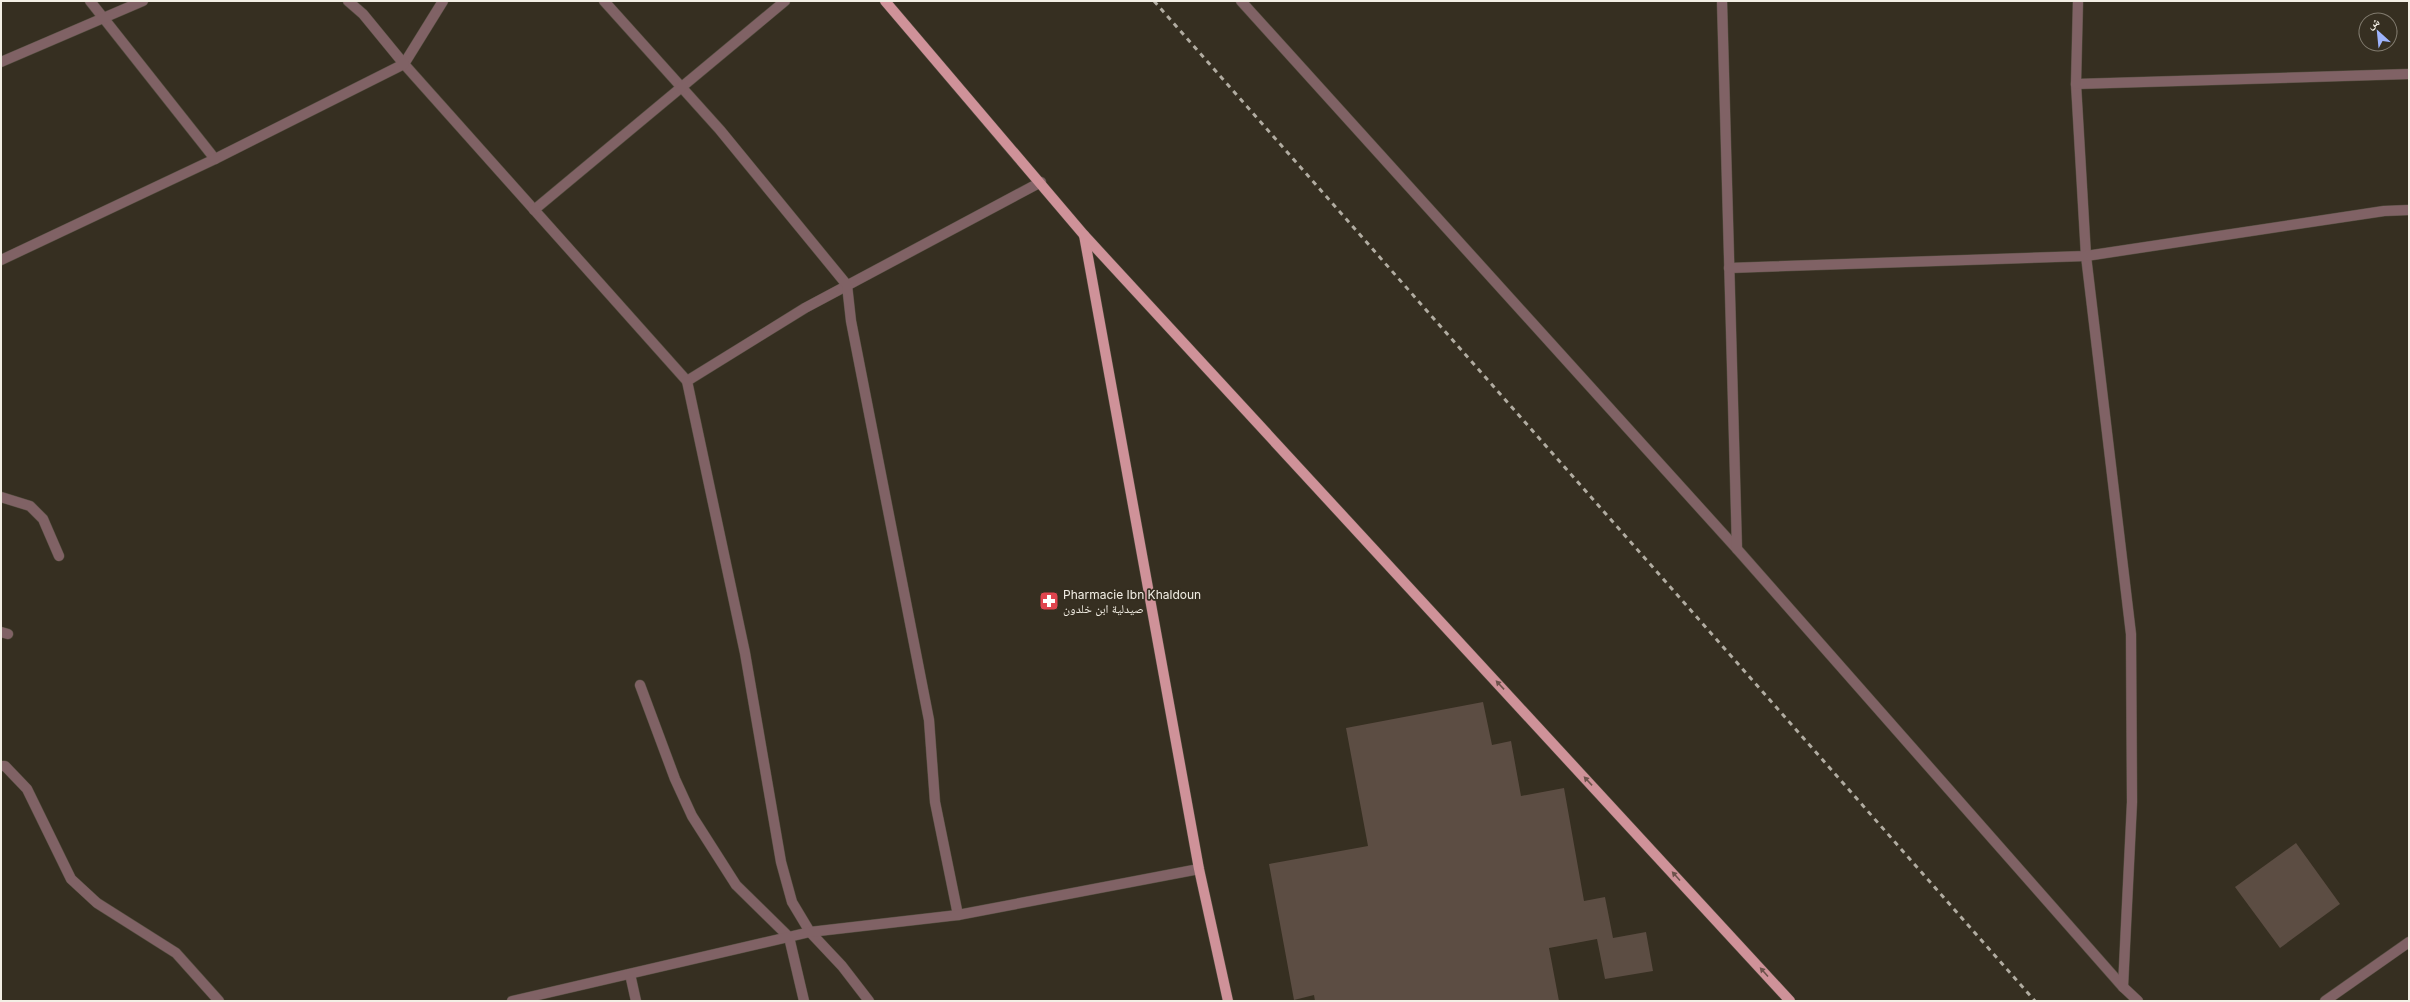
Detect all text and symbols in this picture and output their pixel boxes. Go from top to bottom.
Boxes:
north arrow [2358,12,2398,52]
text: ش [2365,14,2383,33]
place label: Pharmacie Ibn Khaldoun صيدلية ابن خلدون [1063,587,1201,616]
pharmacy icon: Pharmacie Ibn Khaldoun صيدلية ابن خلدون [1038,590,1060,612]
one-way arrow [1495,680,1505,690]
one-way arrow [1583,776,1593,786]
one-way arrow [1672,872,1681,881]
one-way arrow [1759,967,1769,977]

